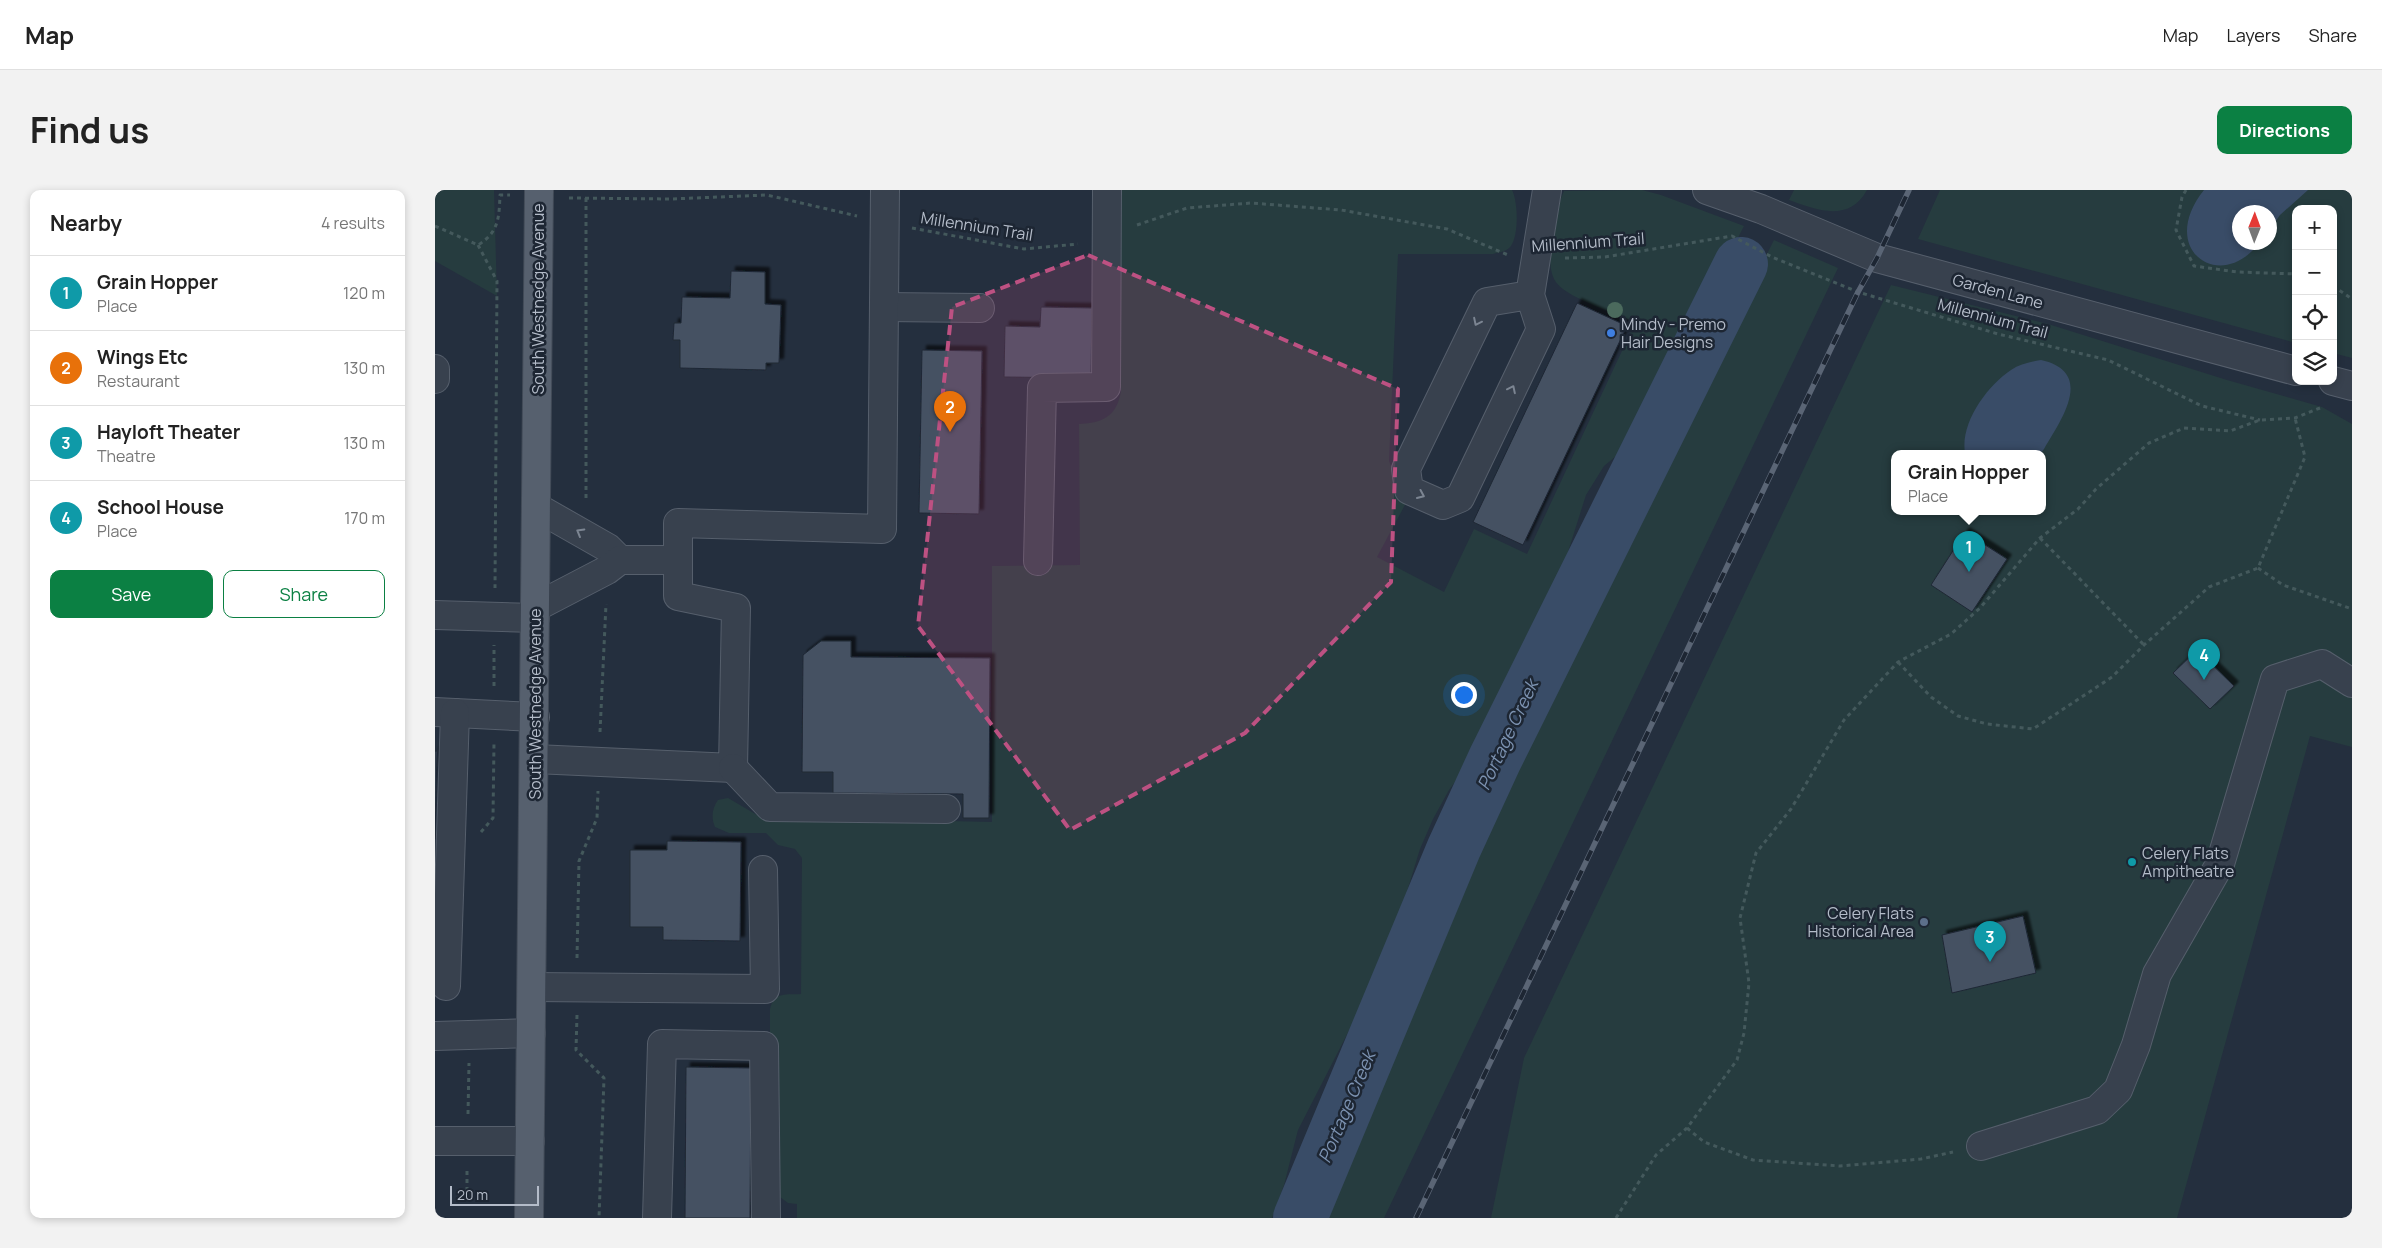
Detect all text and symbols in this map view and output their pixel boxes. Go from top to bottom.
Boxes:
text: Map [25,18,74,51]
text: Map [2163,23,2198,47]
text: Layers [2226,23,2280,47]
text: Share [2308,23,2357,47]
text: Find us [30,106,149,154]
button: Directions [2217,106,2352,154]
street label: South Westnedge Avenue [527,203,549,395]
north arrow [2232,205,2277,250]
map controls [2292,205,2337,385]
button: + [2292,205,2337,250]
street label: Millennium Trail [919,206,1035,246]
text: Nearby [50,209,122,237]
text: 4 results [321,212,385,234]
street label: Millennium Trail [1531,227,1645,257]
button: − [2292,250,2337,295]
street label: Garden Lane [1950,268,2046,314]
text: Grain Hopper [97,269,218,295]
text: 1 [62,282,70,304]
text: 120 m [343,282,385,304]
street label: Millennium Trail [1935,293,2051,343]
text: Place [97,295,137,317]
button: locate [2292,295,2337,340]
place label: Mindy - Premo Hair Designs [1621,313,1726,353]
one-way arrow [1473,317,1483,326]
marker: Mindy - Premo Hair Designs [1605,327,1617,339]
button: layers [2292,340,2337,385]
text: Wings Etc [97,344,188,370]
text: 2 [61,357,71,379]
text: 130 m [343,357,385,379]
text: Restaurant [97,370,180,392]
one-way arrow [1506,385,1516,394]
pin: 2 [934,391,966,432]
text: Hayloft Theater [97,419,240,445]
text: 3 [61,432,71,454]
text: 130 m [343,432,385,454]
text: Theatre [97,445,156,467]
popup [1891,450,2046,515]
text: Grain Hopper [1908,459,2029,485]
text: Place [1908,485,1948,507]
one-way arrow [1416,489,1425,500]
text: School House [97,494,224,520]
text: 4 [61,507,71,529]
text: 170 m [344,507,385,529]
text: Place [97,520,137,542]
one-way arrow [577,529,586,539]
pin: 1 [1953,531,1985,572]
button: Save [50,570,213,618]
button: Share [223,570,385,618]
street label: South Westnedge Avenue [524,608,546,800]
pin: 4 [2188,639,2220,680]
water label: Portage Creek [1471,673,1544,794]
your location [1451,682,1477,708]
place label: Celery Flats Ampitheatre [2142,842,2234,882]
marker: Celery Flats Ampitheatre [2126,856,2138,868]
place label: Celery Flats Historical Area [1807,902,1914,942]
marker: Celery Flats Historical Area [1918,916,1930,928]
pin: 3 [1974,921,2006,962]
water label: Portage Creek [1312,1044,1382,1166]
scale bar [450,1183,539,1206]
text: 20 m [457,1185,488,1204]

